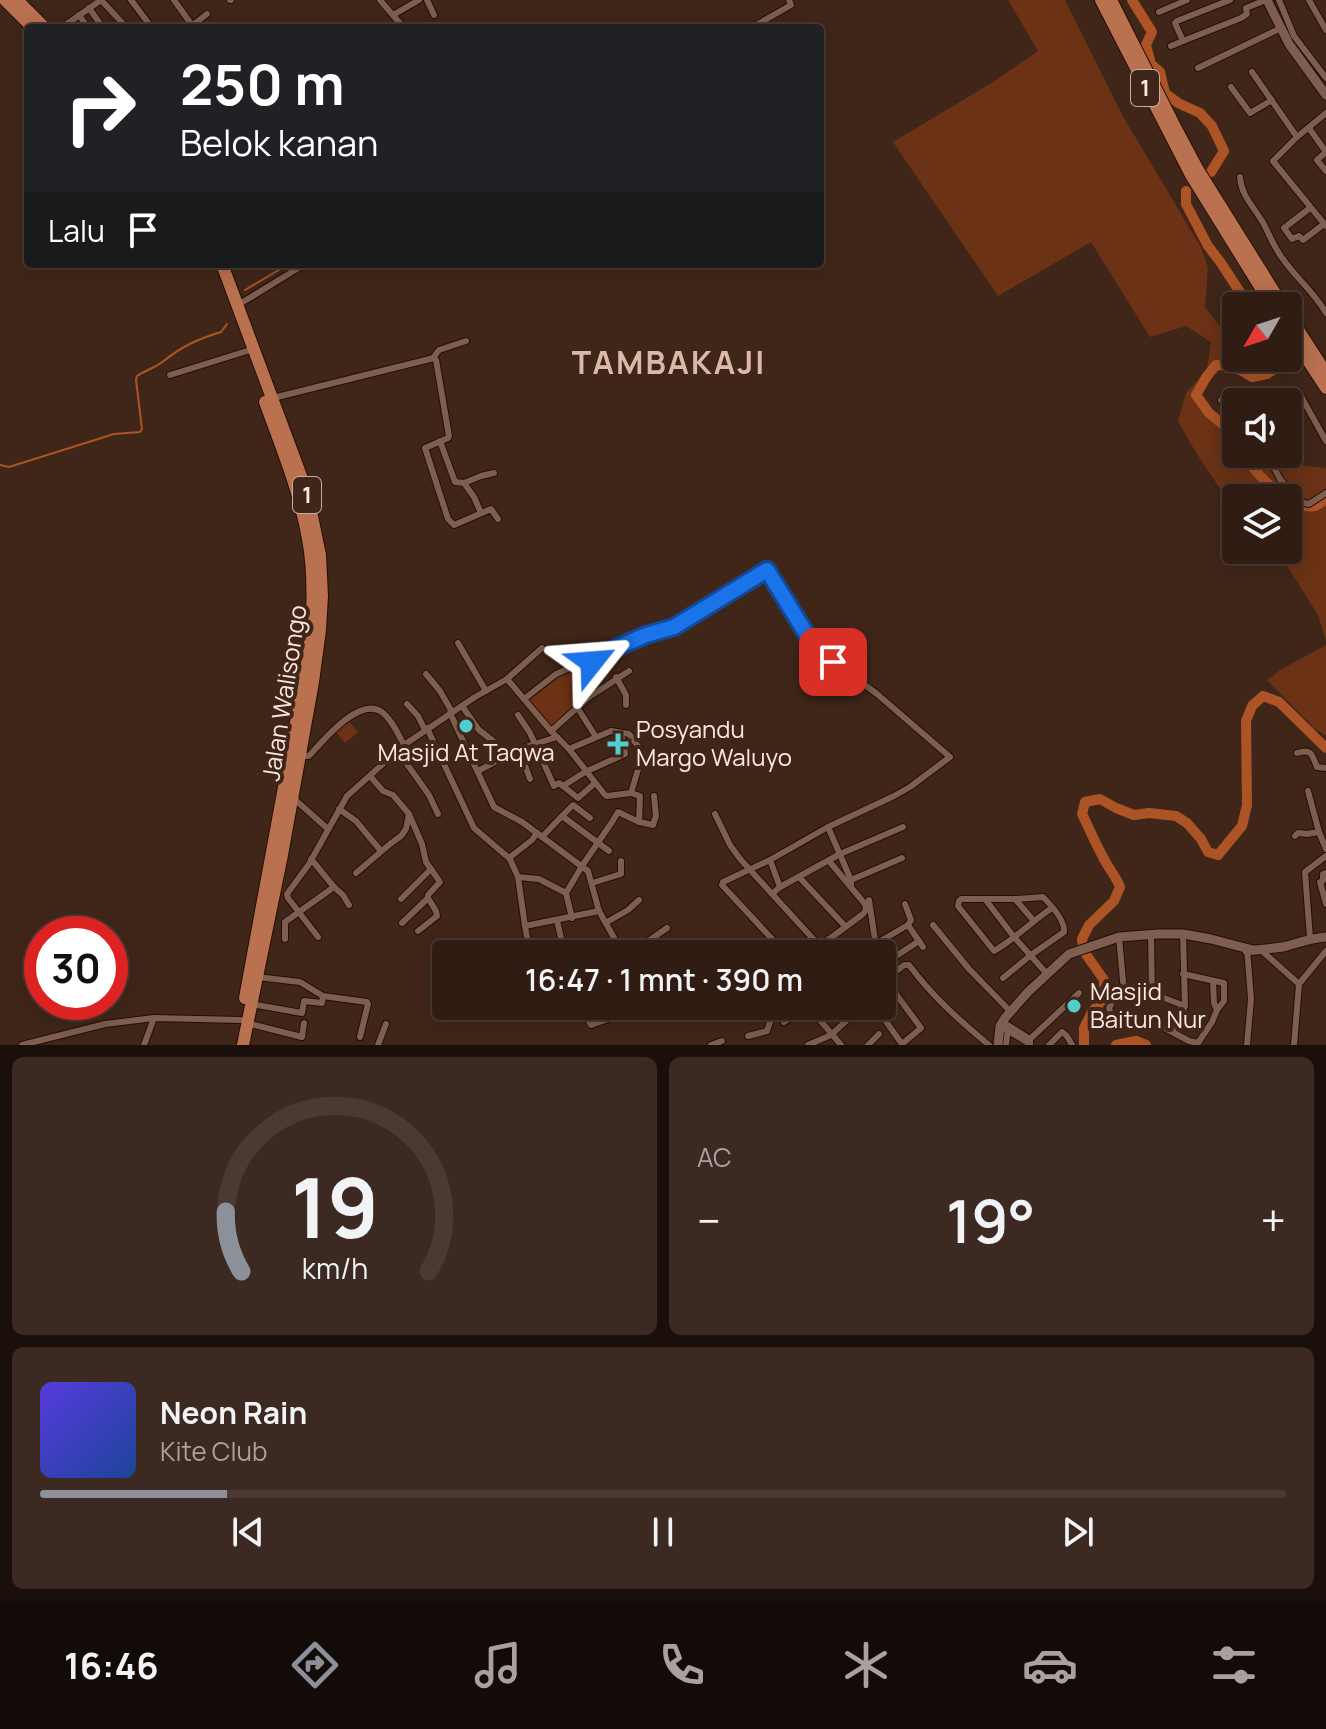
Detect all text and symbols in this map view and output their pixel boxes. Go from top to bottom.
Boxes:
text: 250 m [180,45,345,122]
icon: right [48,56,152,160]
road number: 1 [1131,70,1159,106]
text: Belok kanan [180,118,379,167]
icon: arrive [121,208,165,252]
text: Lalu [48,210,105,251]
north arrow [1222,292,1302,372]
map controls [1222,292,1302,564]
district label: TAMBAKAJI [572,340,766,384]
button: sound [1222,388,1302,468]
road number: 1 [293,477,321,513]
button: layers [1222,484,1302,564]
street label: Jalan Walisongo [253,602,314,783]
position arrow [550,620,634,704]
pin [799,628,867,696]
icon: arrive [811,640,855,684]
place label: Posyandu Margo Waluyo [636,712,792,773]
marker: Masjid At Taqwa [457,717,475,735]
marker: Posyandu Margo Waluyo [607,733,629,755]
place label: Masjid At Taqwa [377,735,555,768]
speed limit sign: 30 [24,916,128,1020]
text: 16:47 · 1 mnt · 390 m [525,959,803,1000]
place label: Masjid Baitun Nur [1090,974,1206,1035]
marker: Masjid Baitun Nur [1065,997,1083,1015]
text: AC [697,1139,732,1175]
text: 19 [290,1149,379,1263]
text: 19° [946,1179,1036,1261]
text: − [697,1190,721,1250]
text: + [1261,1190,1286,1250]
text: km/h [301,1249,368,1288]
text: Neon Rain [160,1392,307,1433]
text: Kite Club [160,1433,267,1469]
icon: previous [226,1510,270,1554]
icon: pause [641,1510,685,1554]
icon: next [1056,1510,1100,1554]
icon: directions [287,1637,343,1693]
icon: music [470,1637,526,1693]
icon: phone [654,1637,710,1693]
icon: climate [838,1637,894,1693]
icon: car [1022,1637,1078,1693]
icon: filters [1206,1637,1262,1693]
text: 16:46 [64,1641,159,1690]

